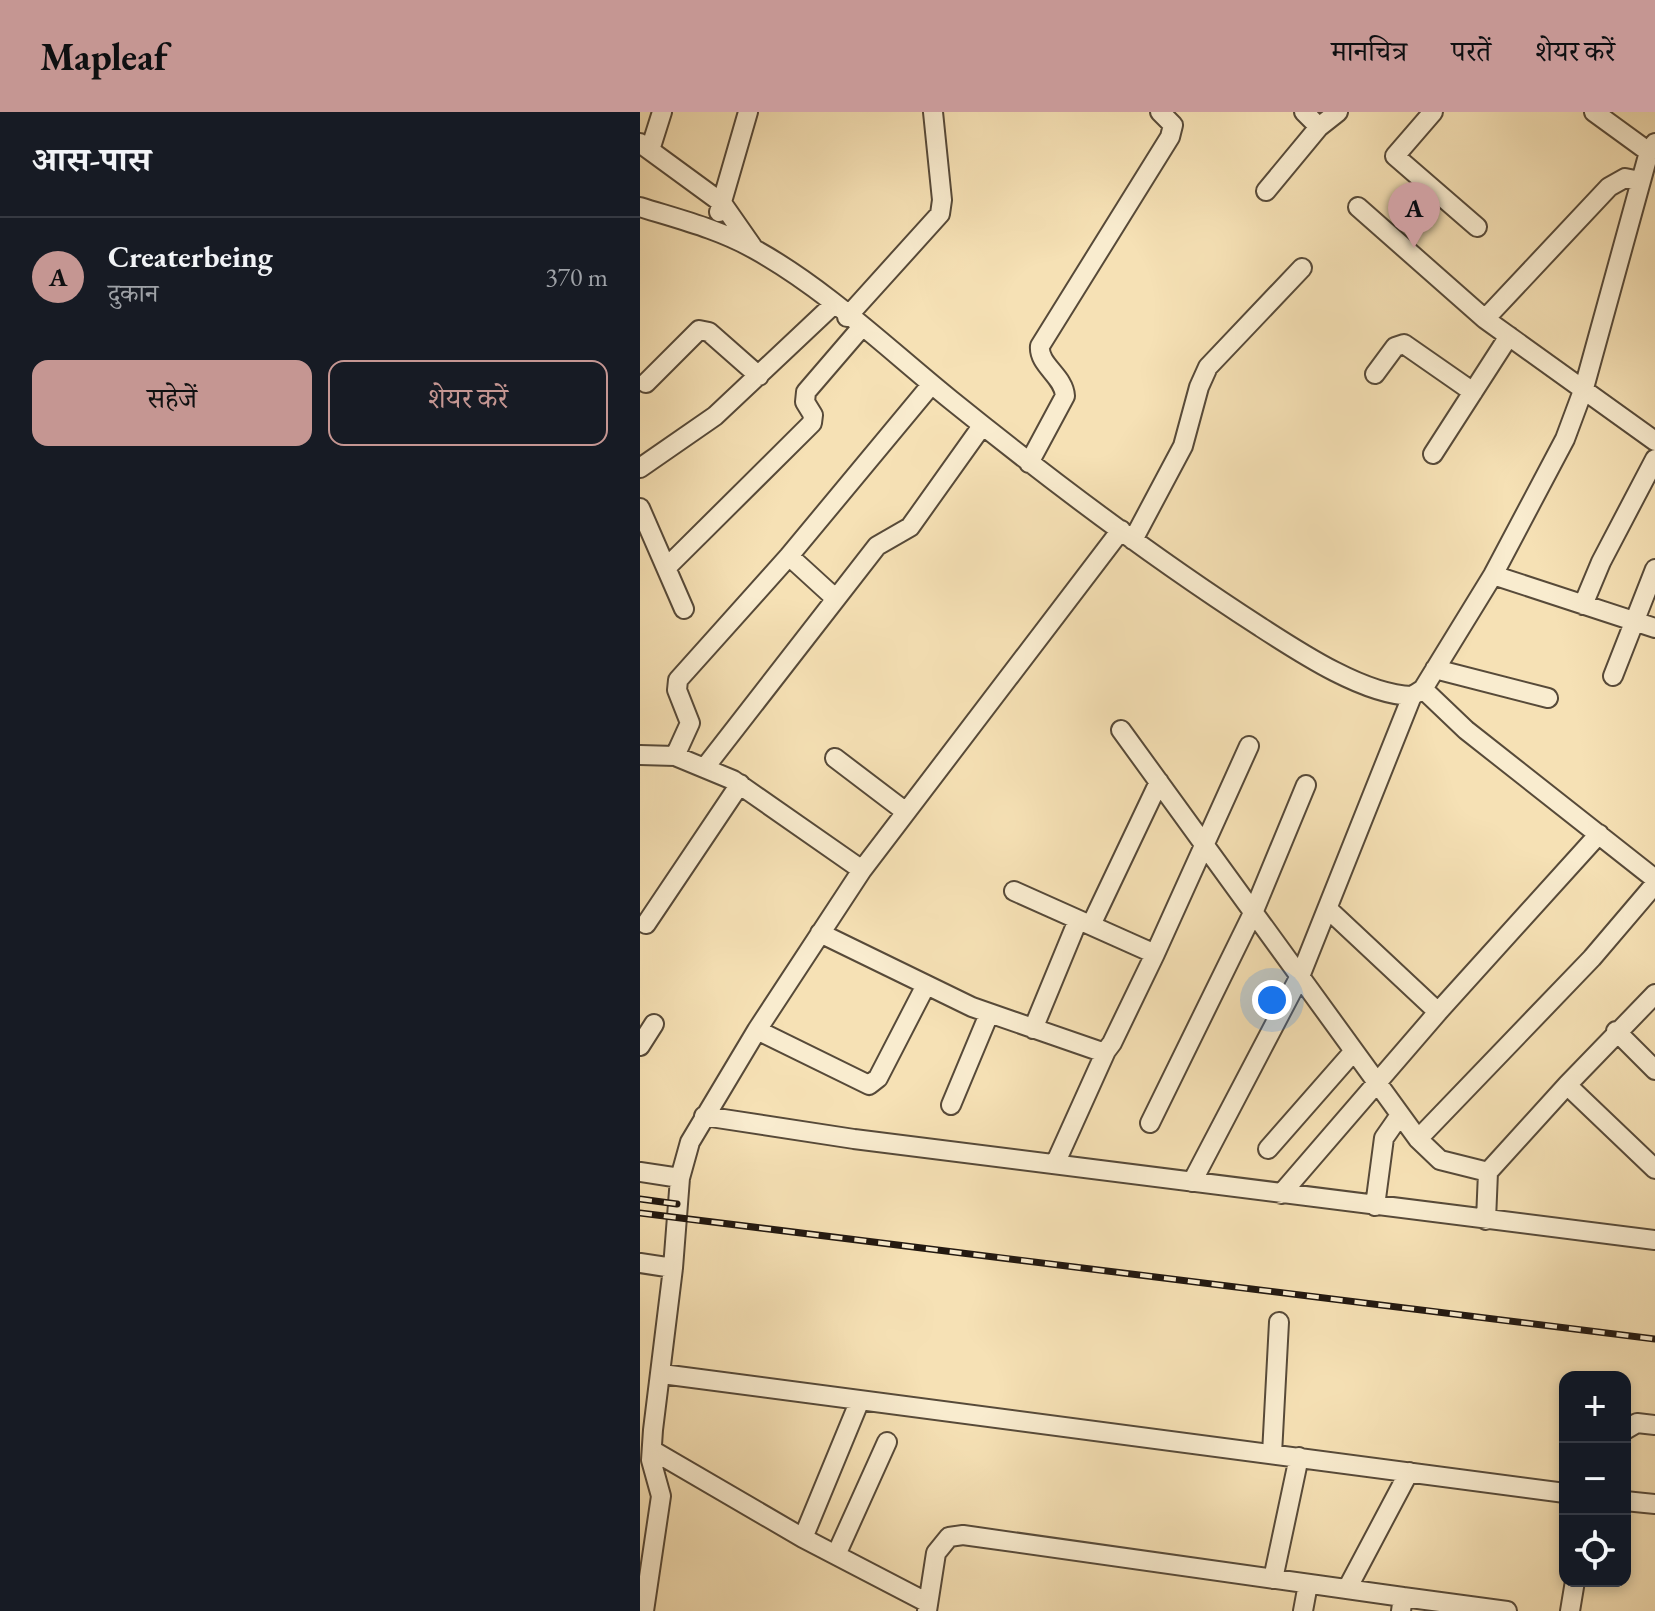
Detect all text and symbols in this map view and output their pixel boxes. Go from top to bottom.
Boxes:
text: Mapleaf [40,32,167,81]
text: मानचित्र [1331,33,1407,69]
text: परतें [1451,33,1491,69]
text: शेयर करें [1535,33,1615,69]
text: आस-पास [32,137,151,181]
pin: A [1388,182,1440,248]
text: Createrbeing [108,237,273,276]
text: A [49,260,67,294]
text: 370 m [545,260,608,294]
text: दुकान [108,276,158,310]
button: सहेजें [32,360,312,446]
button: शेयर करें [328,360,608,446]
your location [1252,980,1292,1020]
map controls [1559,1371,1631,1587]
button: + [1559,1371,1631,1443]
button: − [1559,1443,1631,1515]
button: locate [1559,1515,1631,1587]

